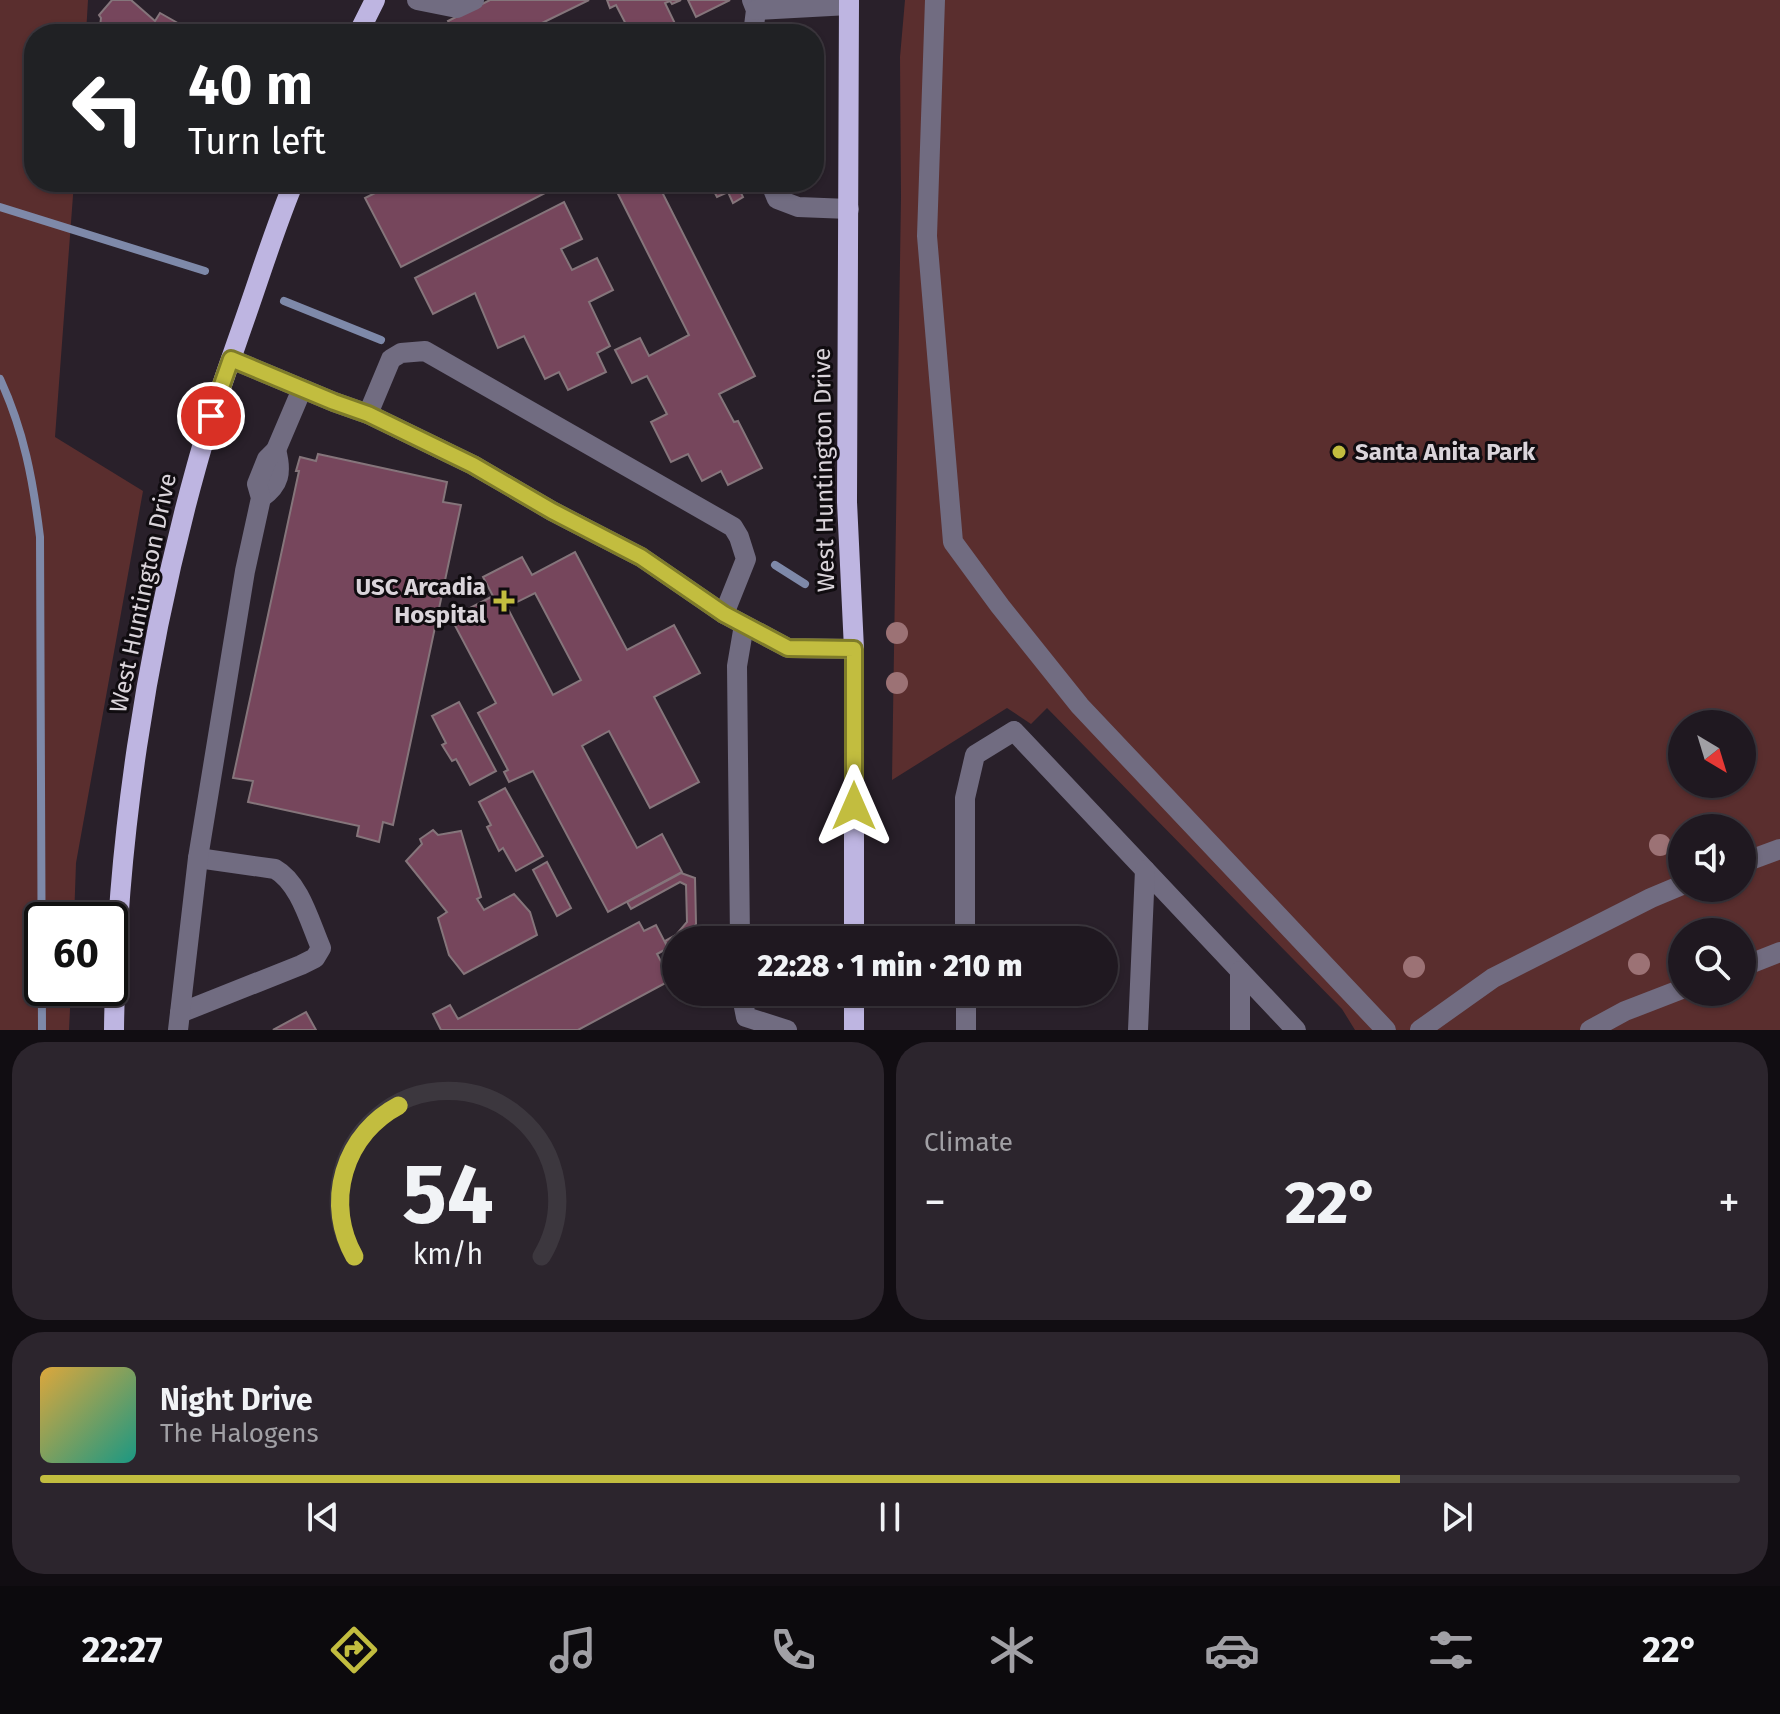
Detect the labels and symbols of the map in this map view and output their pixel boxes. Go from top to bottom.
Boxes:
street label: West Huntington Drive [808,348,840,592]
pin [177,382,245,450]
place label: Santa Anita Park [1355,438,1536,466]
marker: Santa Anita Park [1330,443,1348,461]
street label: West Huntington Drive [104,471,182,715]
place label: USC Arcadia Hospital [356,573,487,629]
marker: USC Arcadia Hospital [493,590,515,612]
north arrow [1668,710,1756,798]
position arrow [812,764,896,848]
speed limit sign: 60 [24,902,128,1006]

